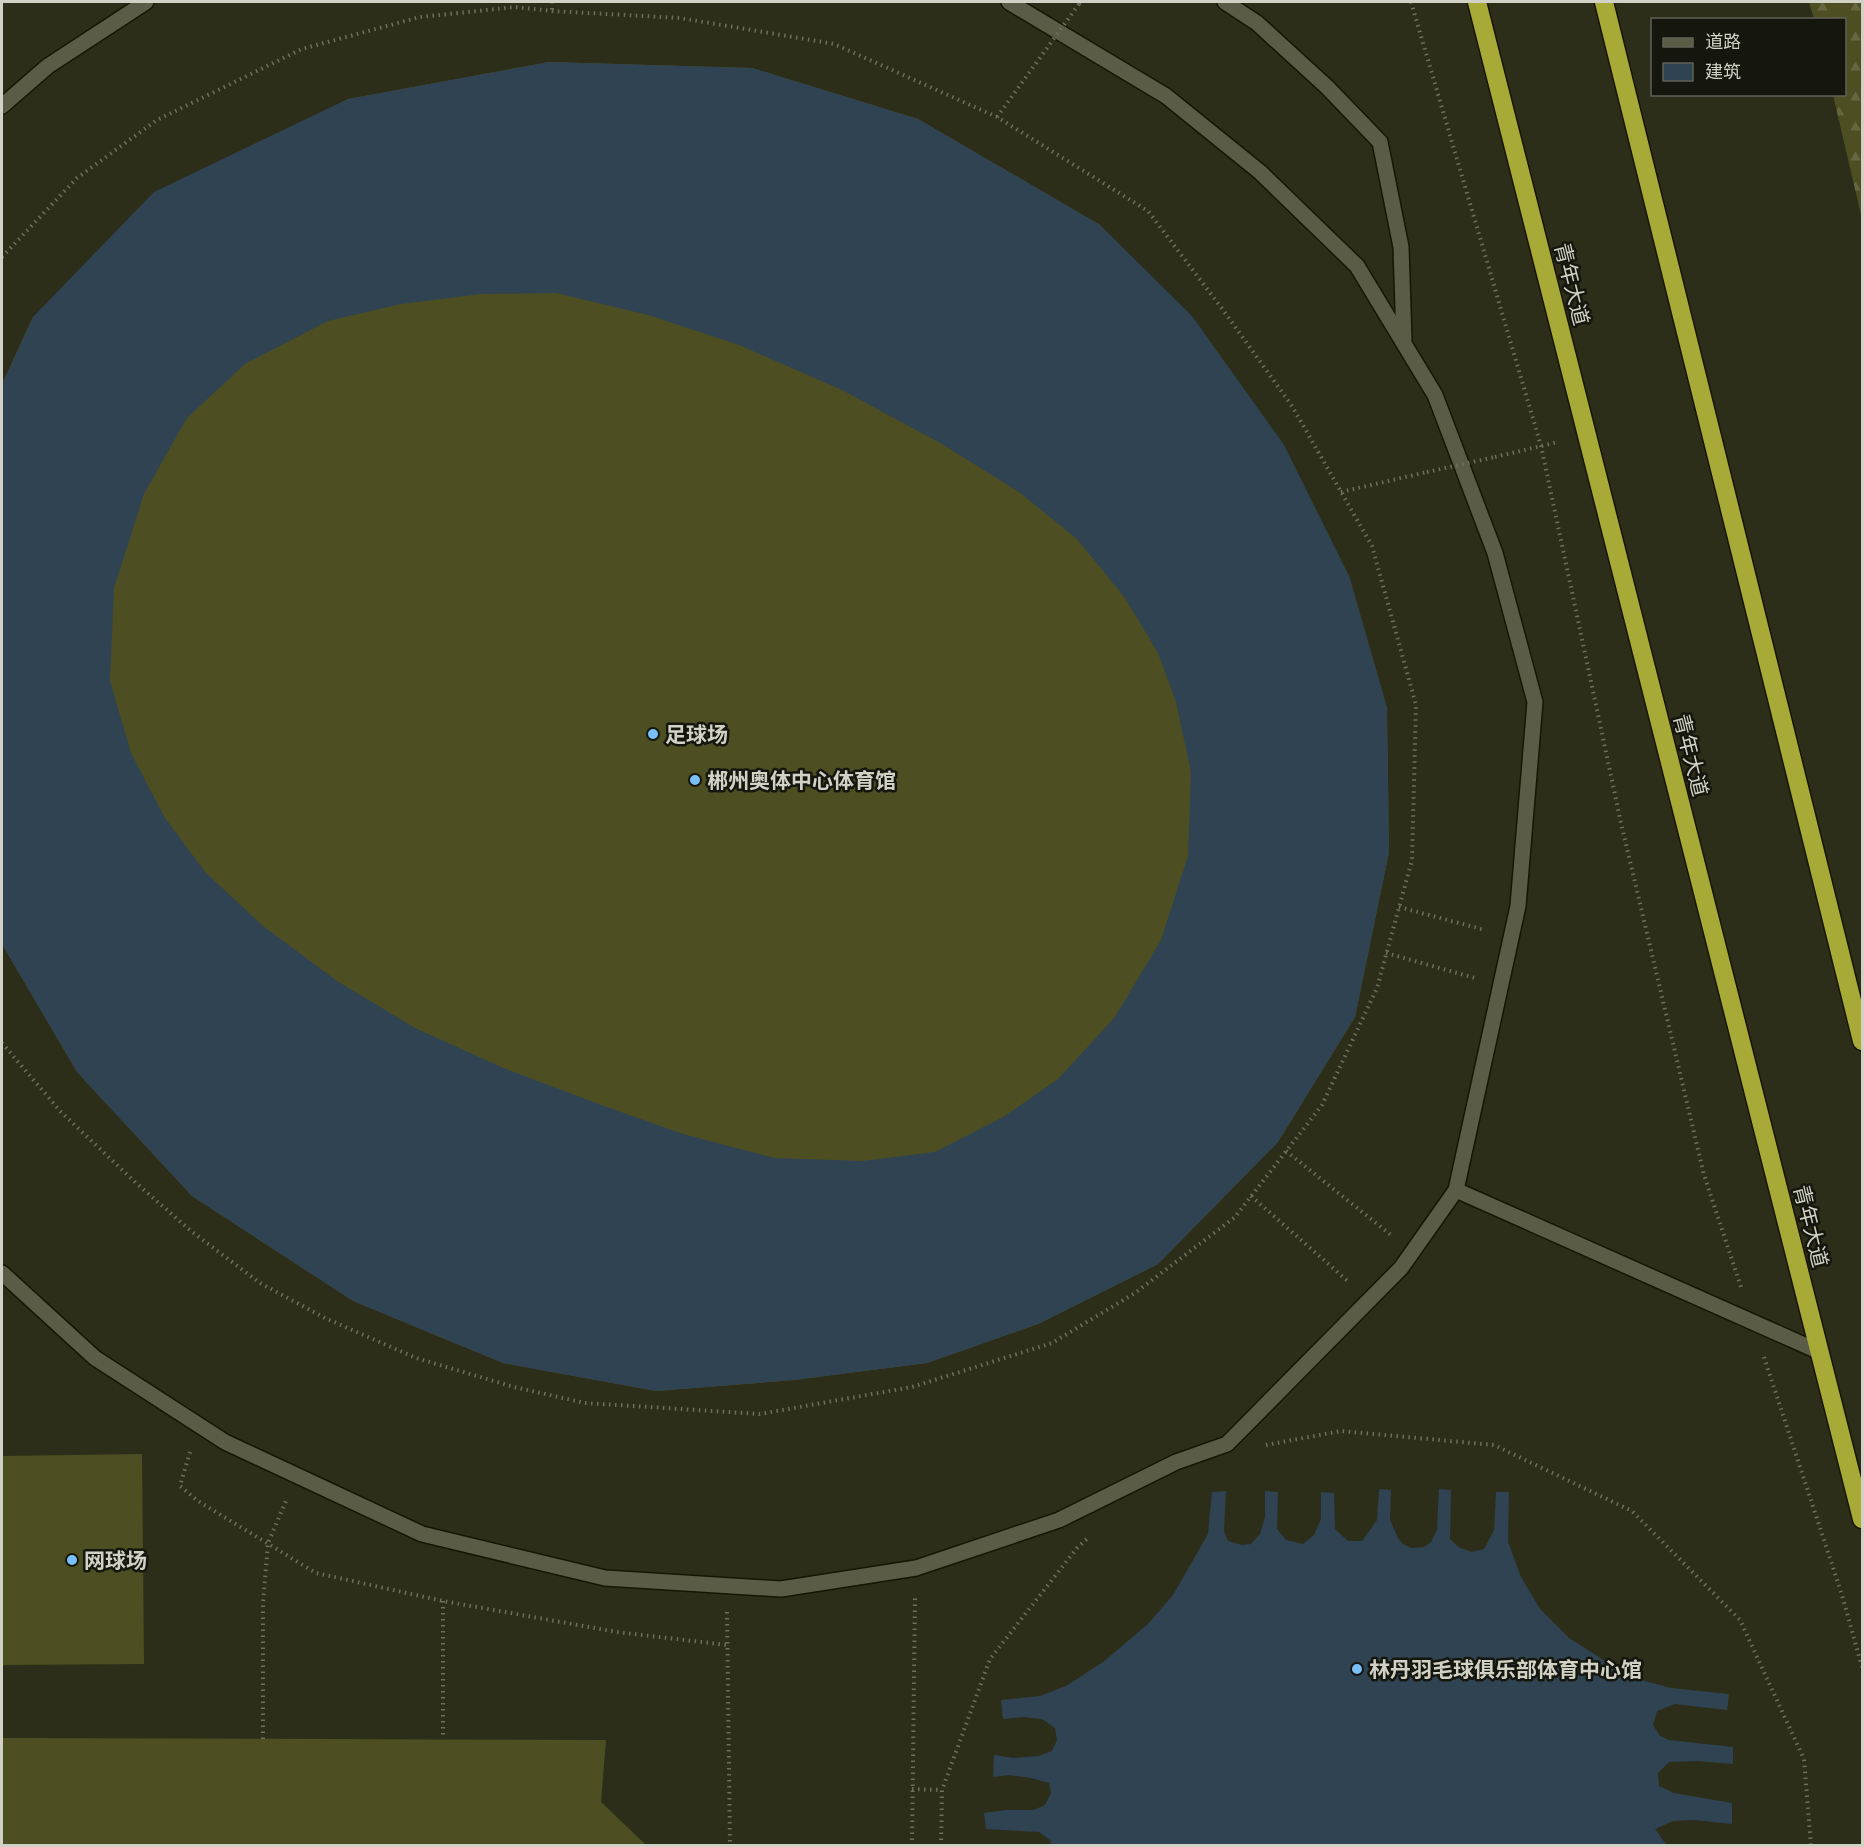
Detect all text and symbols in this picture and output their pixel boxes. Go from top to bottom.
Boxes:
legend [1651,18,1846,96]
text: 道路 [1705,31,1741,52]
text: 建筑 [1705,61,1741,82]
street label: 青年大道 [1550,240,1594,328]
street label: 青年大道 [1669,711,1713,799]
place label: 足球场 [665,722,728,747]
marker: 足球场 [646,727,660,741]
place label: 郴州奥体中心体育馆 [707,768,896,793]
marker: 郴州奥体中心体育馆 [688,773,702,787]
street label: 青年大道 [1789,1182,1833,1270]
place label: 网球场 [84,1548,147,1573]
marker: 网球场 [65,1553,79,1567]
place label: 林丹羽毛球俱乐部体育中心馆 [1369,1657,1642,1682]
marker: 林丹羽毛球俱乐部体育中心馆 [1350,1662,1364,1676]

